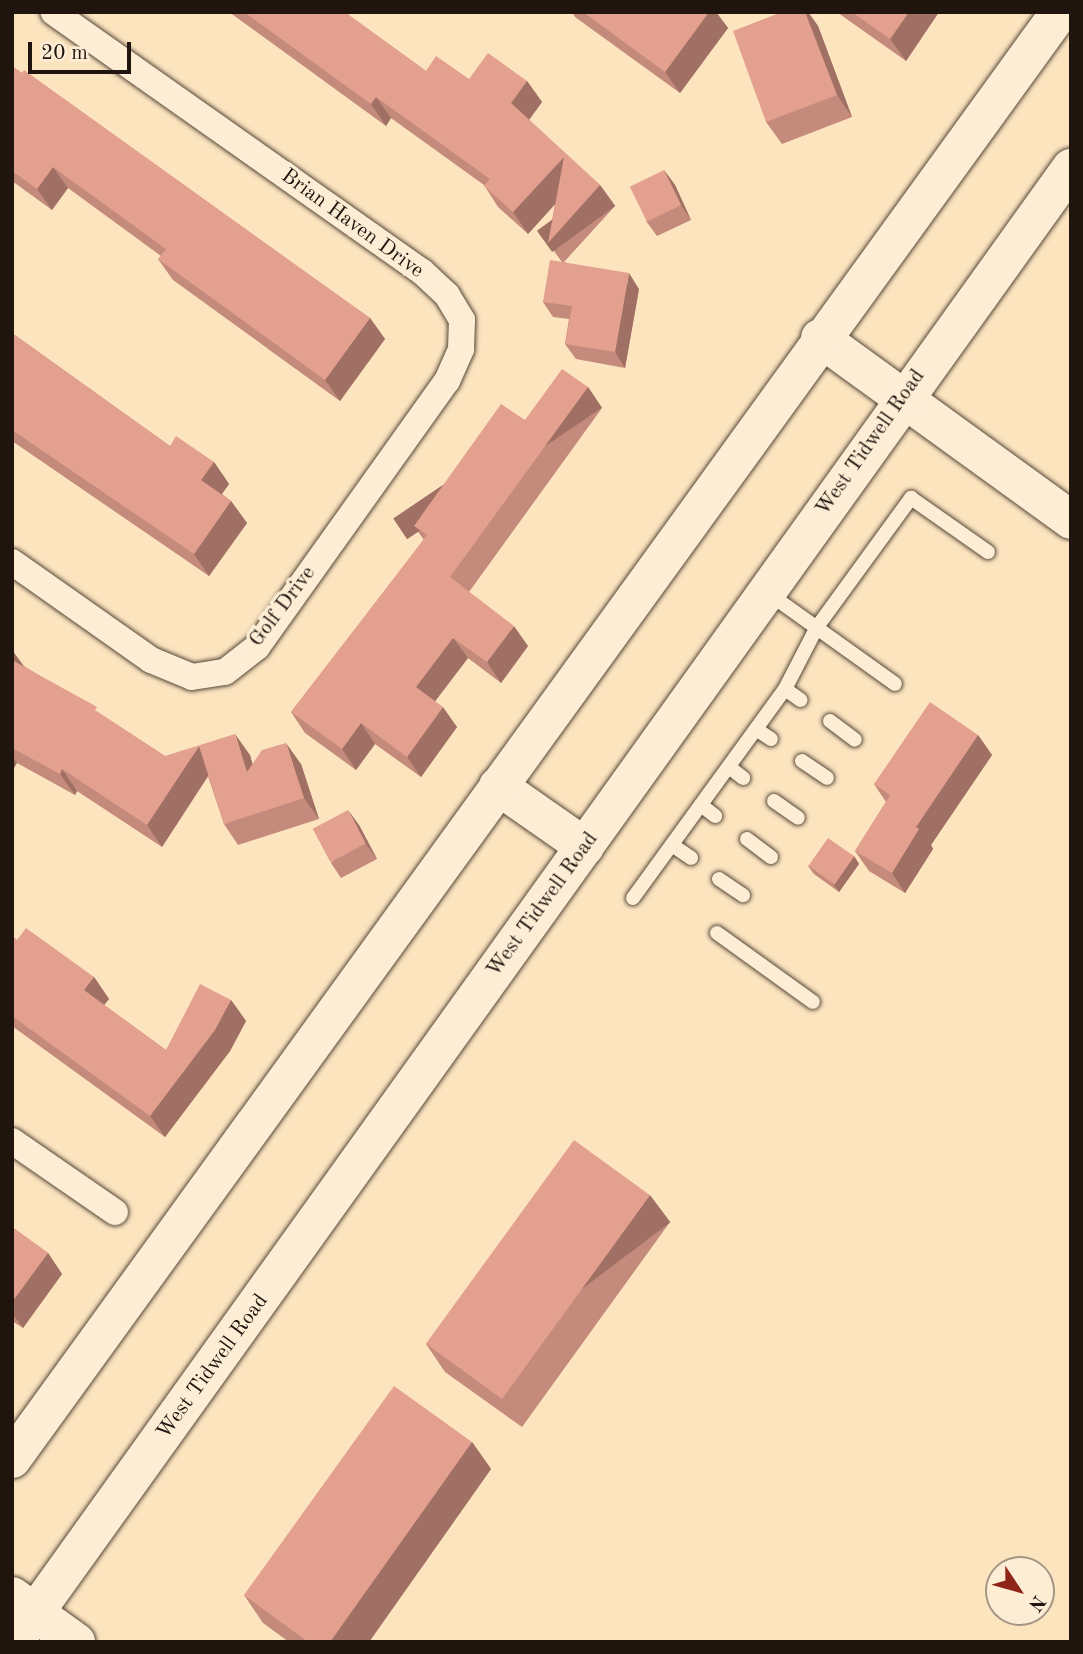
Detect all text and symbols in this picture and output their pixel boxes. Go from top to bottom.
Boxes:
scale bar [32,28,135,72]
text: 20 m [41,43,88,64]
street label: Brian Haven Drive [276,164,428,284]
street label: West Tidwell Road [811,365,931,521]
street label: Golf Drive [245,562,321,652]
street label: West Tidwell Road [482,828,604,982]
street label: West Tidwell Road [152,1290,274,1444]
north arrow [985,1556,1055,1626]
text: N [1024,1591,1048,1614]

